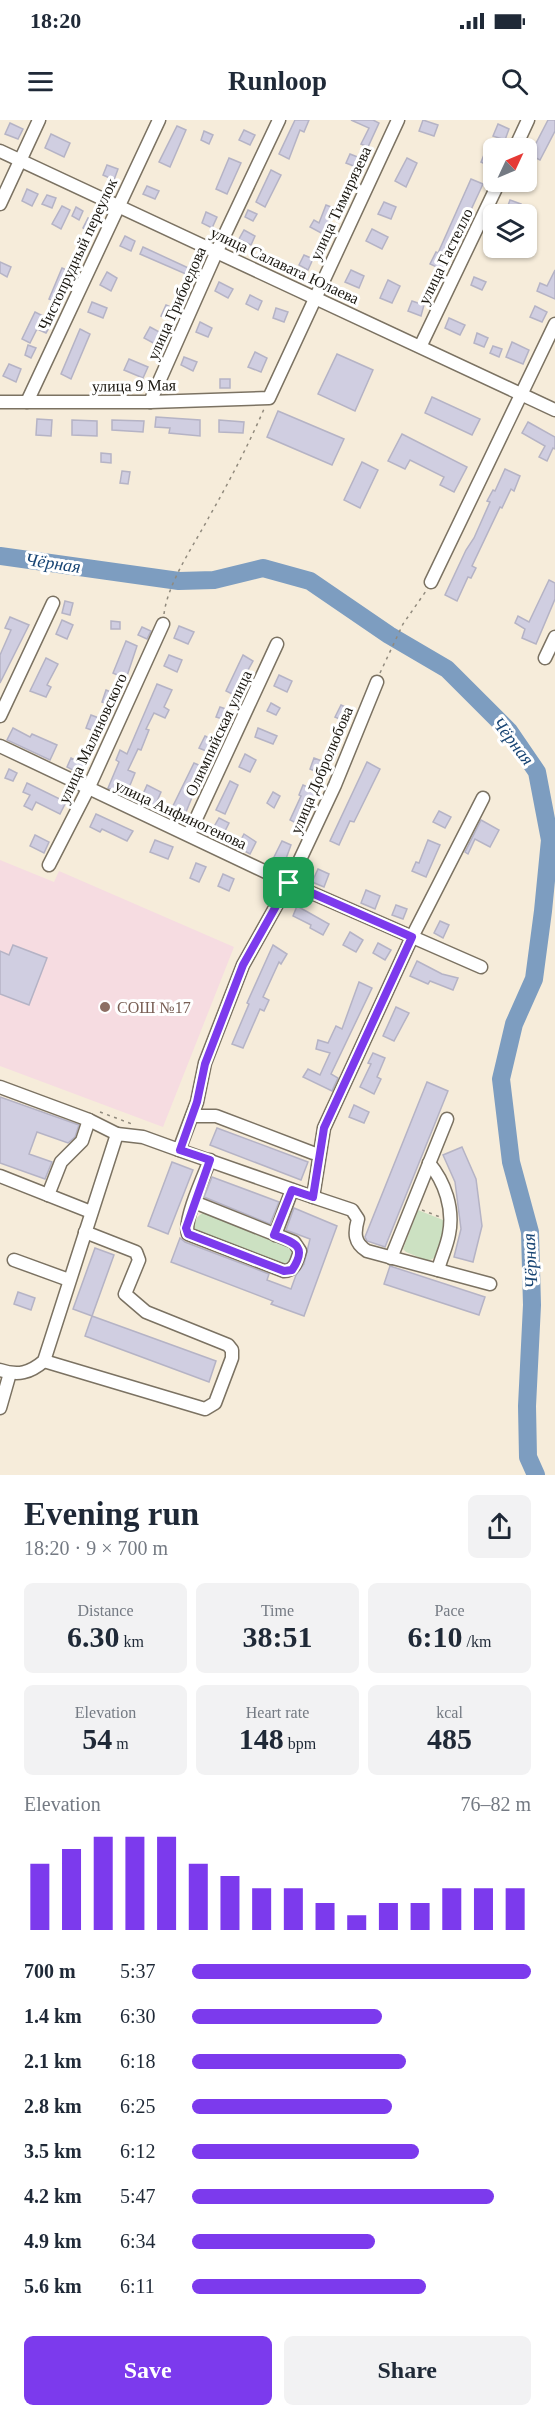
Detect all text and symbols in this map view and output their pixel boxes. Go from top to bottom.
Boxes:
text: 18:20 [30,8,81,33]
icon: menu [24,65,57,98]
icon: search [498,65,531,98]
text: Runloop [228,66,327,96]
north arrow [483,138,537,192]
map controls [483,138,537,258]
street label: улица Тимирязева [307,144,375,263]
street label: Чистопрудный переулок [35,175,121,333]
button: layers [483,204,537,258]
street label: улица Гастелло [415,205,477,307]
street label: улица Салавата Юлаева [207,224,362,308]
street label: улица Грибоедова [144,244,210,363]
street label: улица 9 Мая [92,376,177,396]
water label: Чёрная [24,549,82,577]
street label: Олимпийская улица [182,668,256,799]
street label: улица Малиновского [55,670,131,806]
street label: улица Добролюбова [287,704,357,837]
water label: Чёрная [488,713,538,769]
street label: улица Анфиногенова [112,776,249,853]
pin [263,857,314,908]
icon: arrive [272,866,305,899]
place label: СОШ №17 [117,999,191,1016]
marker: СОШ №17 [98,1000,112,1014]
water label: Чёрная [519,1233,541,1289]
button: share [468,1495,531,1558]
text: Evening run [24,1496,199,1532]
text: 18:20 · 9 × 700 m [24,1537,168,1559]
text: Distance [78,1602,133,1619]
text: Time [261,1602,294,1619]
text: Pace [434,1602,465,1619]
text: 6.30 [67,1620,120,1653]
text: 38:51 [243,1620,313,1653]
text: 6:10 [408,1620,463,1653]
text: km [120,1633,144,1650]
text: /km [463,1633,491,1650]
text: Elevation [75,1704,136,1721]
text: Heart rate [246,1704,309,1721]
text: kcal [436,1704,463,1721]
text: 54 [82,1722,112,1755]
text: 148 [239,1722,284,1755]
text: 485 [427,1722,472,1755]
text: m [112,1735,129,1752]
text: bpm [284,1735,316,1752]
text: Elevation [24,1793,101,1815]
text: 76–82 m [460,1793,531,1815]
text: 700 m [24,1960,76,1982]
text: 5:37 [120,1960,156,1982]
text: 1.4 km [24,2005,82,2027]
text: 6:30 [120,2005,156,2027]
text: 2.1 km [24,2050,82,2072]
text: 6:18 [120,2050,156,2072]
text: 2.8 km [24,2095,82,2117]
text: 6:25 [120,2095,156,2117]
text: 3.5 km [24,2140,82,2162]
text: 6:12 [120,2140,156,2162]
text: 4.2 km [24,2185,82,2207]
text: 5:47 [120,2185,156,2207]
text: 4.9 km [24,2230,82,2252]
text: 6:34 [120,2230,156,2252]
text: 5.6 km [24,2275,82,2297]
text: 6:11 [120,2275,155,2297]
button: Save [24,2336,272,2405]
button: Share [284,2336,531,2405]

